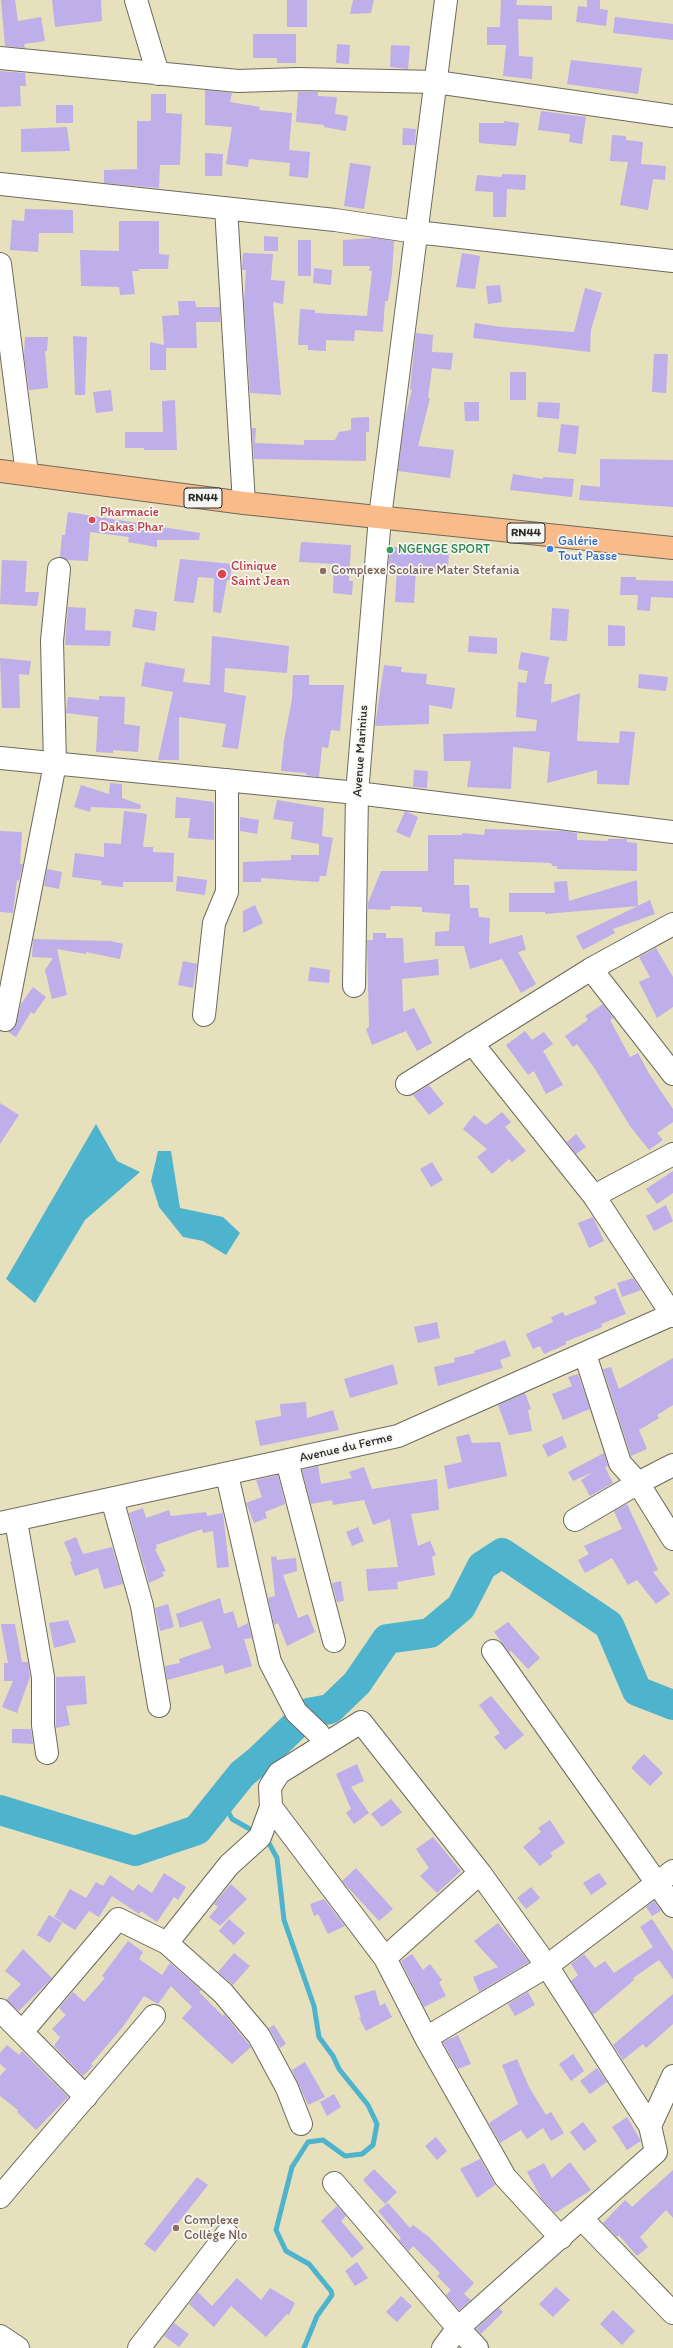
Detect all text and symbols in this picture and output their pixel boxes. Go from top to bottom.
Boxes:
road number: RN44 [184,488,222,508]
place label: Pharmacie Dakas Phar [100,505,163,536]
marker: Pharmacie Dakas Phar [87,515,97,525]
road number: RN44 [507,523,545,543]
place label: Galérie Tout Passe [558,534,617,565]
place label: NGENGE SPORT [398,542,490,558]
marker: Galérie Tout Passe [545,544,555,554]
marker: NGENGE SPORT [385,545,395,555]
place label: Clinique Saint Jean [231,559,290,590]
place label: Complexe Scolaire Mater Stefania [331,563,520,579]
marker: Complexe Scolaire Mater Stefania [318,566,328,576]
marker: Clinique Saint Jean [216,568,228,580]
street label: Avenue Marinius [350,704,372,798]
street label: Avenue du Ferme [298,1430,394,1466]
place label: Complexe Collège Nlo [184,2213,247,2244]
marker: Complexe Collège Nlo [171,2223,181,2233]

